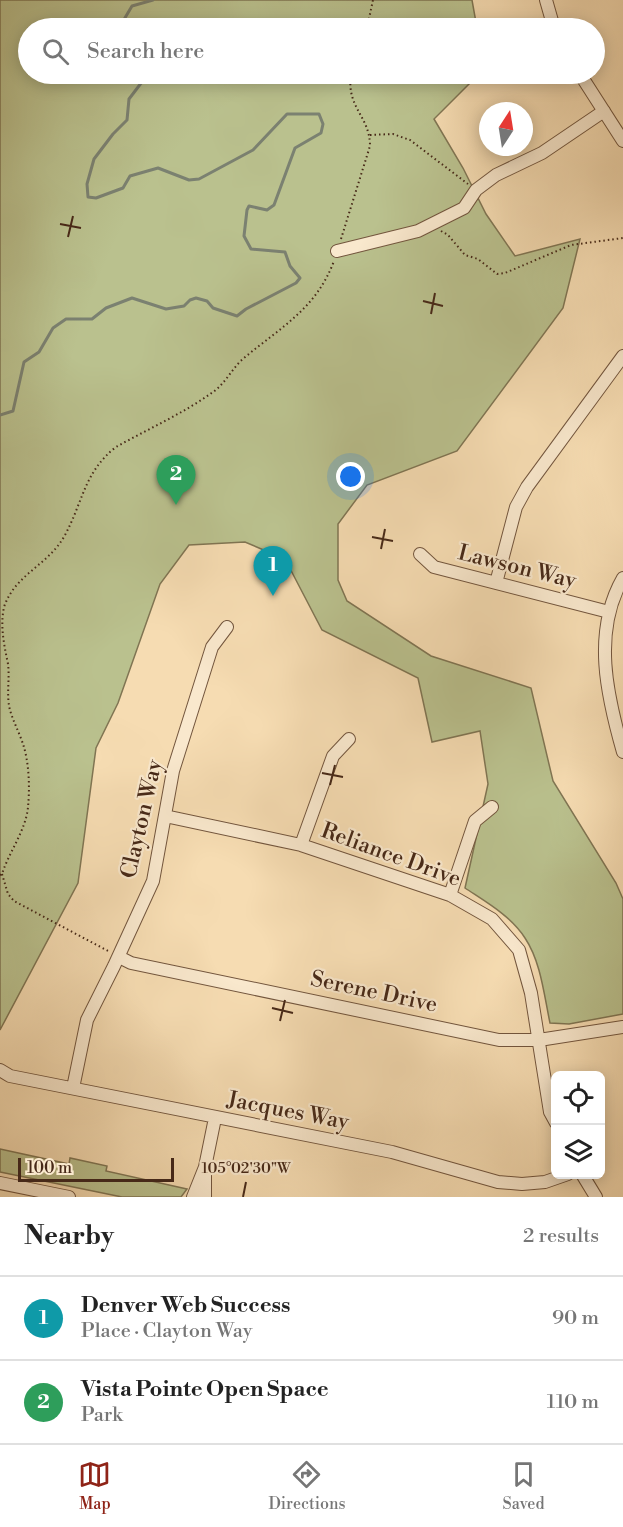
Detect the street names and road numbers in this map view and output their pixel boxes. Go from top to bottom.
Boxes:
street label: Lawson Way [455,539,579,595]
street label: Clayton Way [115,757,169,881]
street label: Reliance Drive [317,817,465,893]
street label: Serene Drive [308,965,440,1019]
street label: Jacques Way [224,1086,351,1136]

